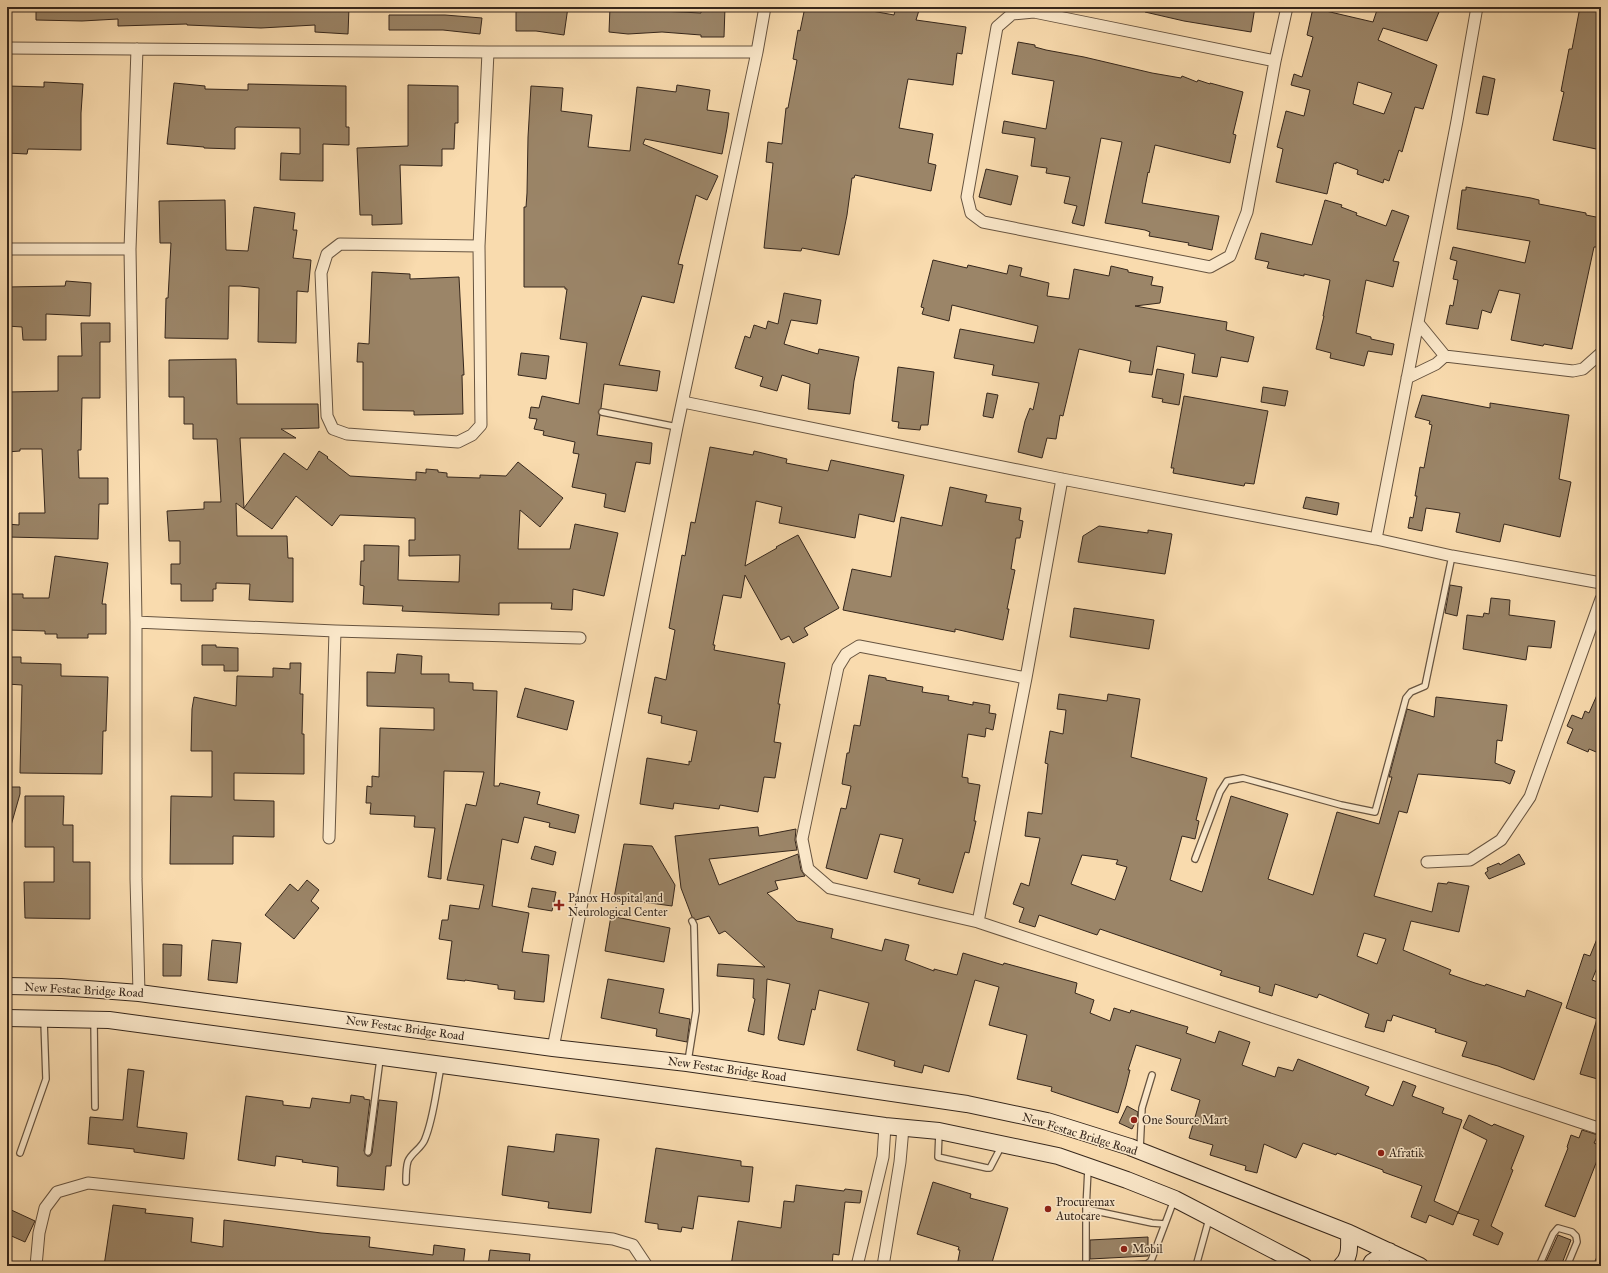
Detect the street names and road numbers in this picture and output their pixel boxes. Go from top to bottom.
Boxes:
street label: New Festac Bridge Road [24,980,144,1001]
street label: New Festac Bridge Road [345,1013,465,1044]
street label: New Festac Bridge Road [667,1054,787,1085]
street label: New Festac Bridge Road [1020,1110,1139,1159]

